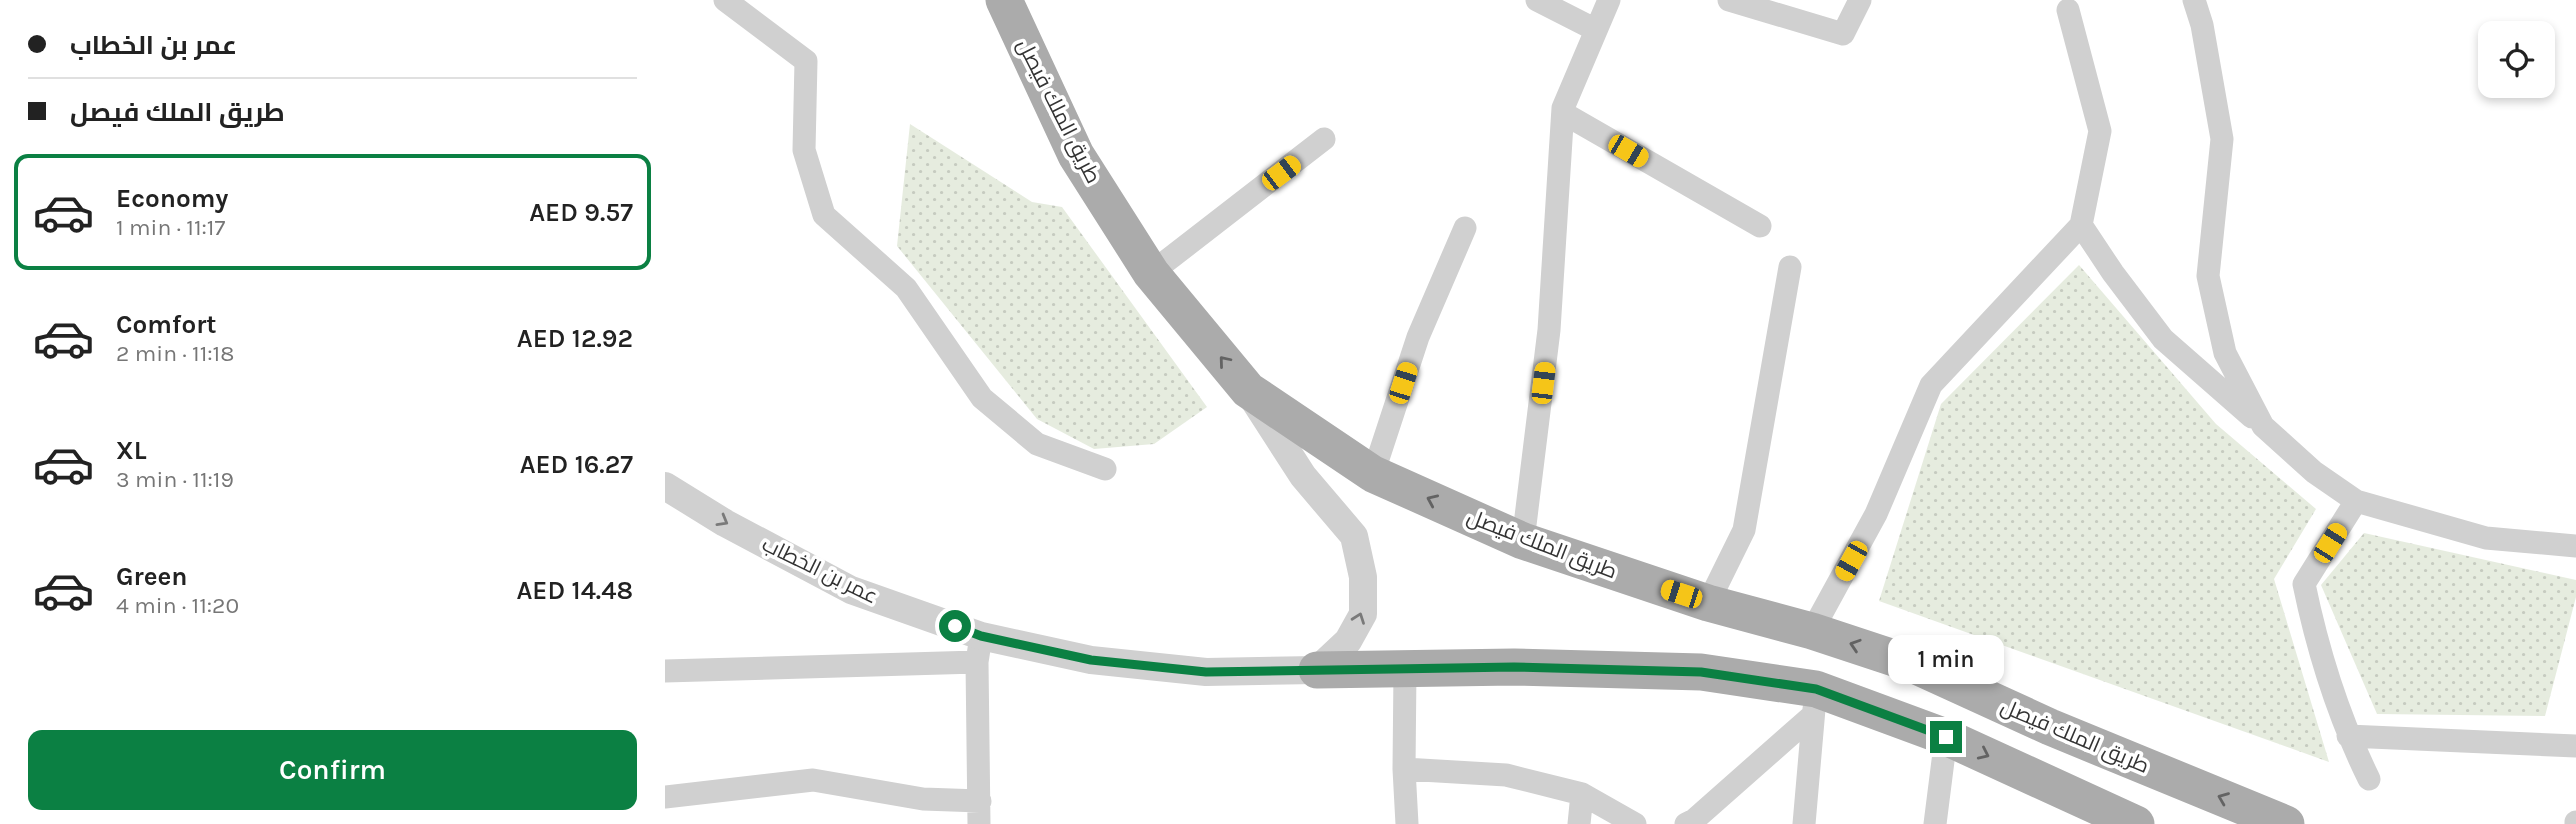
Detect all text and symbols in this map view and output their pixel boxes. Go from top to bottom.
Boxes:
map controls [2478,21,2555,98]
button: locate [2478,21,2555,98]
text: عمر بن الخطاب [70,30,237,61]
street label: طريق الملك فيصل [1011,35,1106,188]
text: طريق الملك فيصل [70,97,285,128]
car [1605,131,1652,171]
car [1258,152,1305,194]
icon: car [32,181,95,244]
text: Economy [116,183,228,214]
text: AED 9.57 [529,197,633,228]
text: 1 min · 11:17 [116,214,225,241]
icon: car [32,307,95,370]
text: Comfort [116,309,217,340]
text: AED 12.92 [517,323,633,354]
text: 2 min · 11:18 [116,340,234,367]
one-way arrow [1220,357,1232,370]
car [1387,360,1420,406]
car [1531,361,1556,405]
icon: car [32,433,95,496]
text: XL [116,435,147,466]
text: AED 16.27 [520,449,633,480]
text: 3 min · 11:19 [116,466,234,493]
one-way arrow [1426,494,1439,508]
street label: طريق الملك فيصل [1463,504,1620,585]
one-way arrow [716,513,729,526]
car [2310,520,2351,566]
street label: عمر بن الخطاب [758,532,882,609]
car [1832,538,1871,584]
icon: car [32,559,95,622]
text: Green [116,561,188,592]
text: AED 14.48 [516,575,633,606]
car [1658,578,1705,610]
text: 4 min · 11:20 [116,592,239,619]
route start [939,610,971,642]
one-way arrow [1351,612,1365,625]
callout: 1 min [1888,636,2004,684]
one-way arrow [1849,639,1861,654]
text: 1 min [1917,646,1975,673]
street label: طريق الملك فيصل [1997,694,2153,779]
route end [1930,721,1962,753]
button: Confirm [28,730,637,810]
one-way arrow [1977,746,1989,760]
one-way arrow [2218,792,2230,806]

